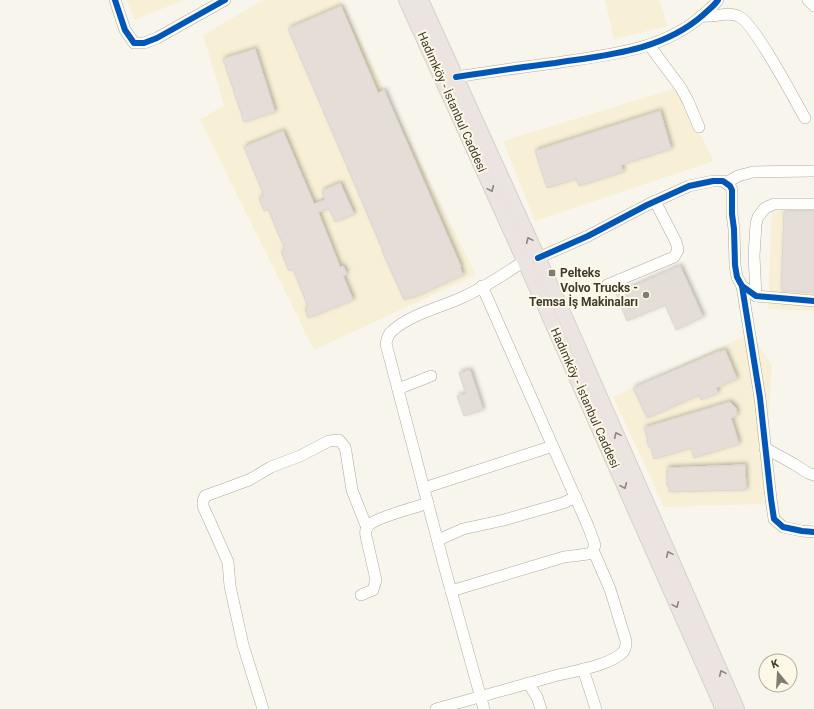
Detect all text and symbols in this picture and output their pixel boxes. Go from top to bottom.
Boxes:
street label: Hadımköy - İstanbul Caddesi [415,29,490,174]
one-way arrow [486,184,494,192]
one-way arrow [526,237,534,244]
place label: Pelteks [560,266,600,280]
marker: Pelteks [547,268,557,278]
place label: Volvo Trucks - Temsa İş Makinaları [529,281,638,309]
marker: Volvo Trucks - Temsa İş Makinaları [641,290,651,300]
street label: Hadımköy - İstanbul Caddesi [548,325,623,470]
one-way arrow [614,432,622,440]
one-way arrow [619,482,627,490]
one-way arrow [666,551,674,559]
one-way arrow [672,602,680,609]
north arrow [758,653,798,693]
text: K [770,656,781,671]
one-way arrow [718,670,726,677]

